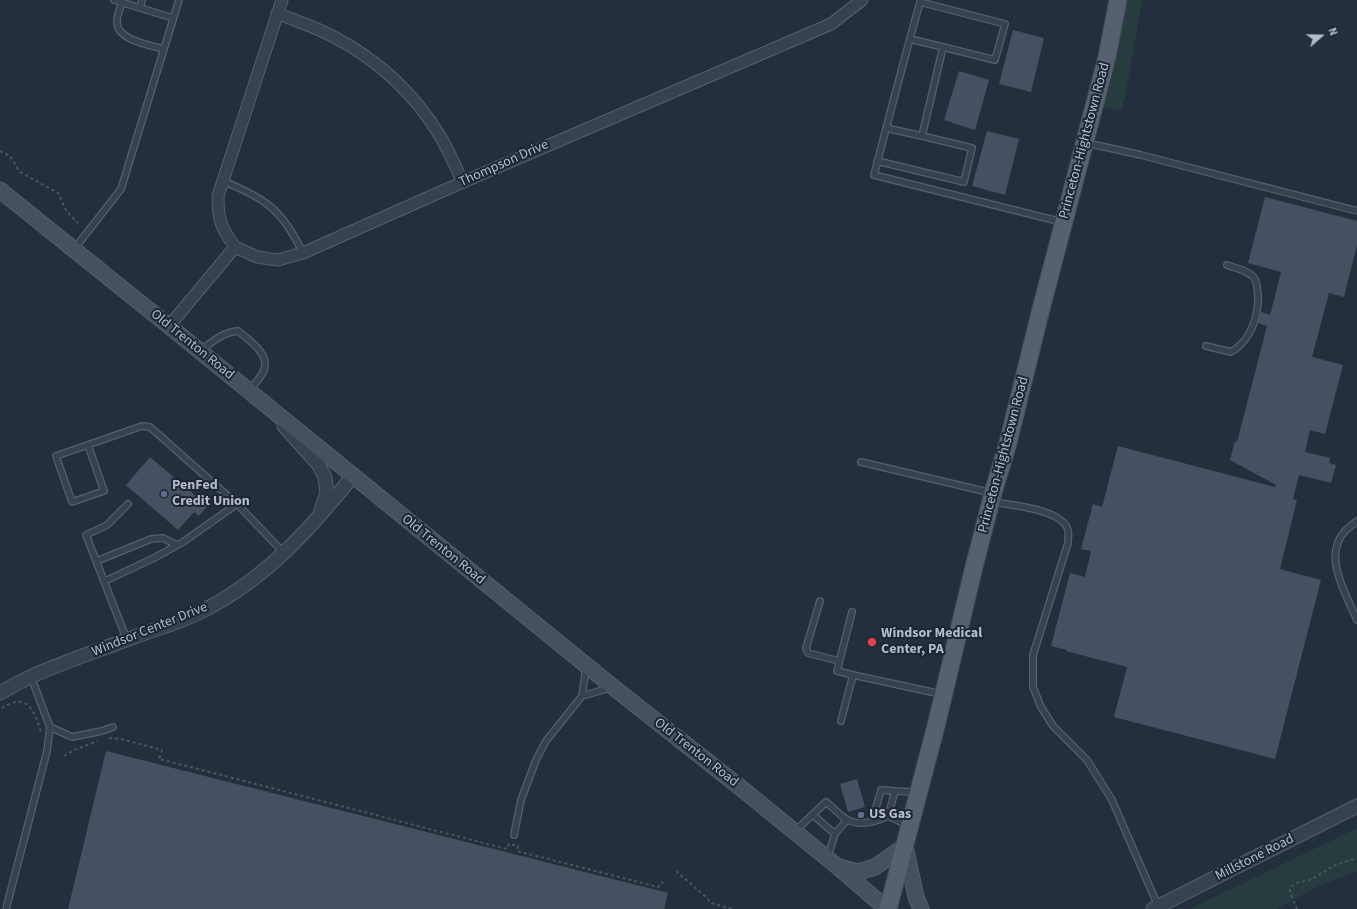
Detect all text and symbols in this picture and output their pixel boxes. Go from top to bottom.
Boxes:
north arrow [1301,16,1341,56]
text: N [1324,26,1341,38]
street label: Princeton-Hightstown Road [1056,61,1114,221]
street label: Thompson Drive [457,137,551,191]
street label: Old Trenton Road [147,306,237,384]
street label: Princeton-Hightstown Road [975,375,1033,535]
place label: PenFed Credit Union [172,478,250,510]
marker: PenFed Credit Union [159,489,169,499]
street label: Old Trenton Road [398,511,488,589]
street label: Windsor Center Drive [90,599,210,661]
place label: Windsor Medical Center, PA [881,626,982,658]
marker: Windsor Medical Center, PA [866,636,878,648]
street label: Old Trenton Road [651,715,741,791]
place label: US Gas [869,807,911,823]
marker: US Gas [856,810,866,820]
street label: Millstone Road [1213,831,1297,885]

